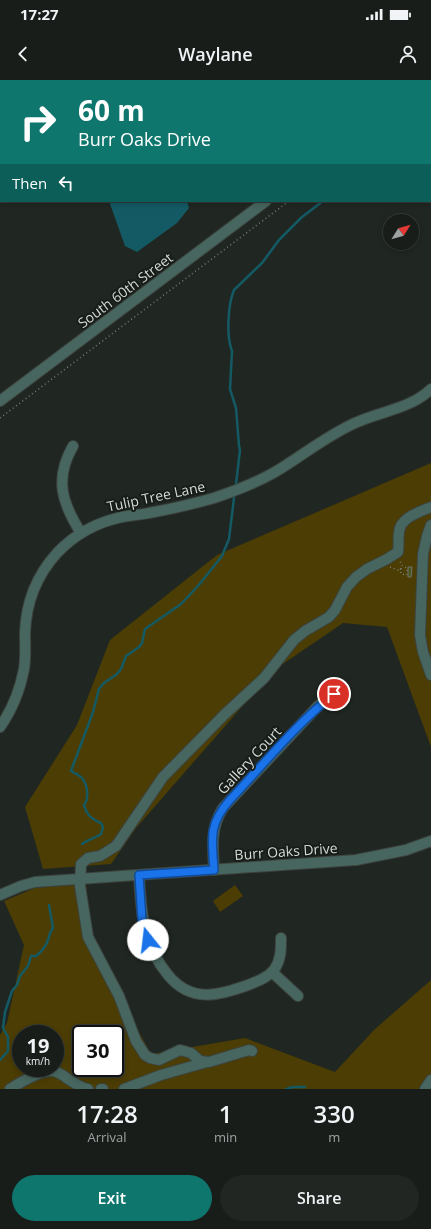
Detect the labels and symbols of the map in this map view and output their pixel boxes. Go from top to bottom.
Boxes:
north arrow [383,214,419,250]
street label: South 60th Street [74,248,176,332]
street label: Tulip Tree Lane [105,476,207,516]
pin [317,677,351,711]
street label: Gallery Court [213,722,285,798]
street label: Burr Oaks Drive [234,838,338,864]
position arrow [127,919,169,961]
speed limit sign: 30 [72,1025,124,1077]

